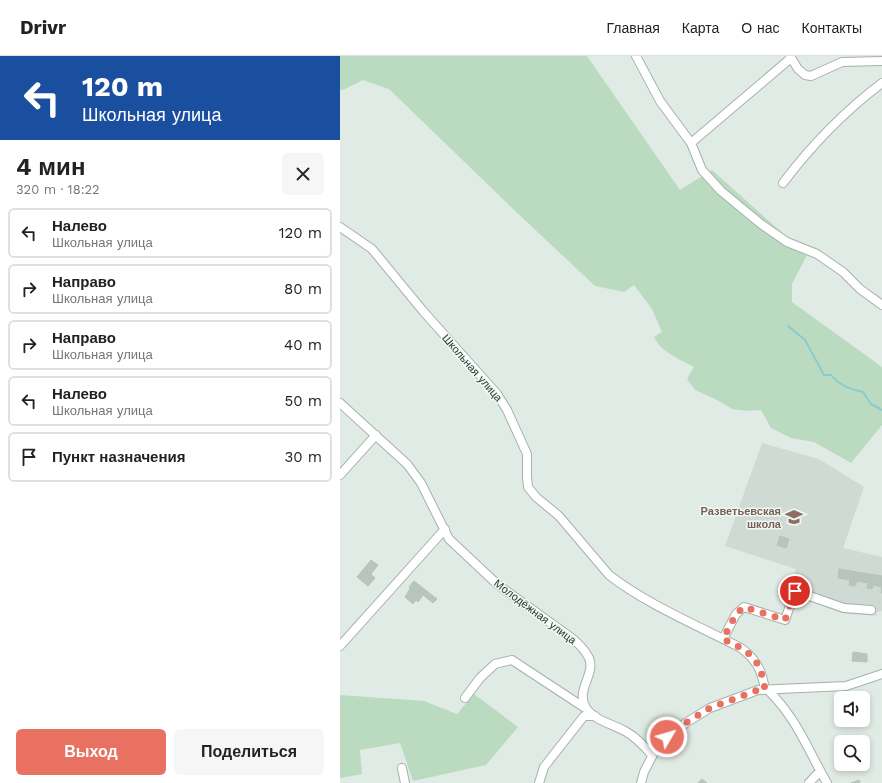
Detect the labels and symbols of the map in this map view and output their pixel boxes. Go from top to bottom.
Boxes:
street label: Школьная улица [439,332,505,405]
place label: Разветьевская школа [701,505,782,531]
school or university icon: Разветьевская школа [784,507,804,527]
pin [778,574,812,608]
street label: Молодёжная улица [491,577,579,648]
position arrow [646,716,688,758]

